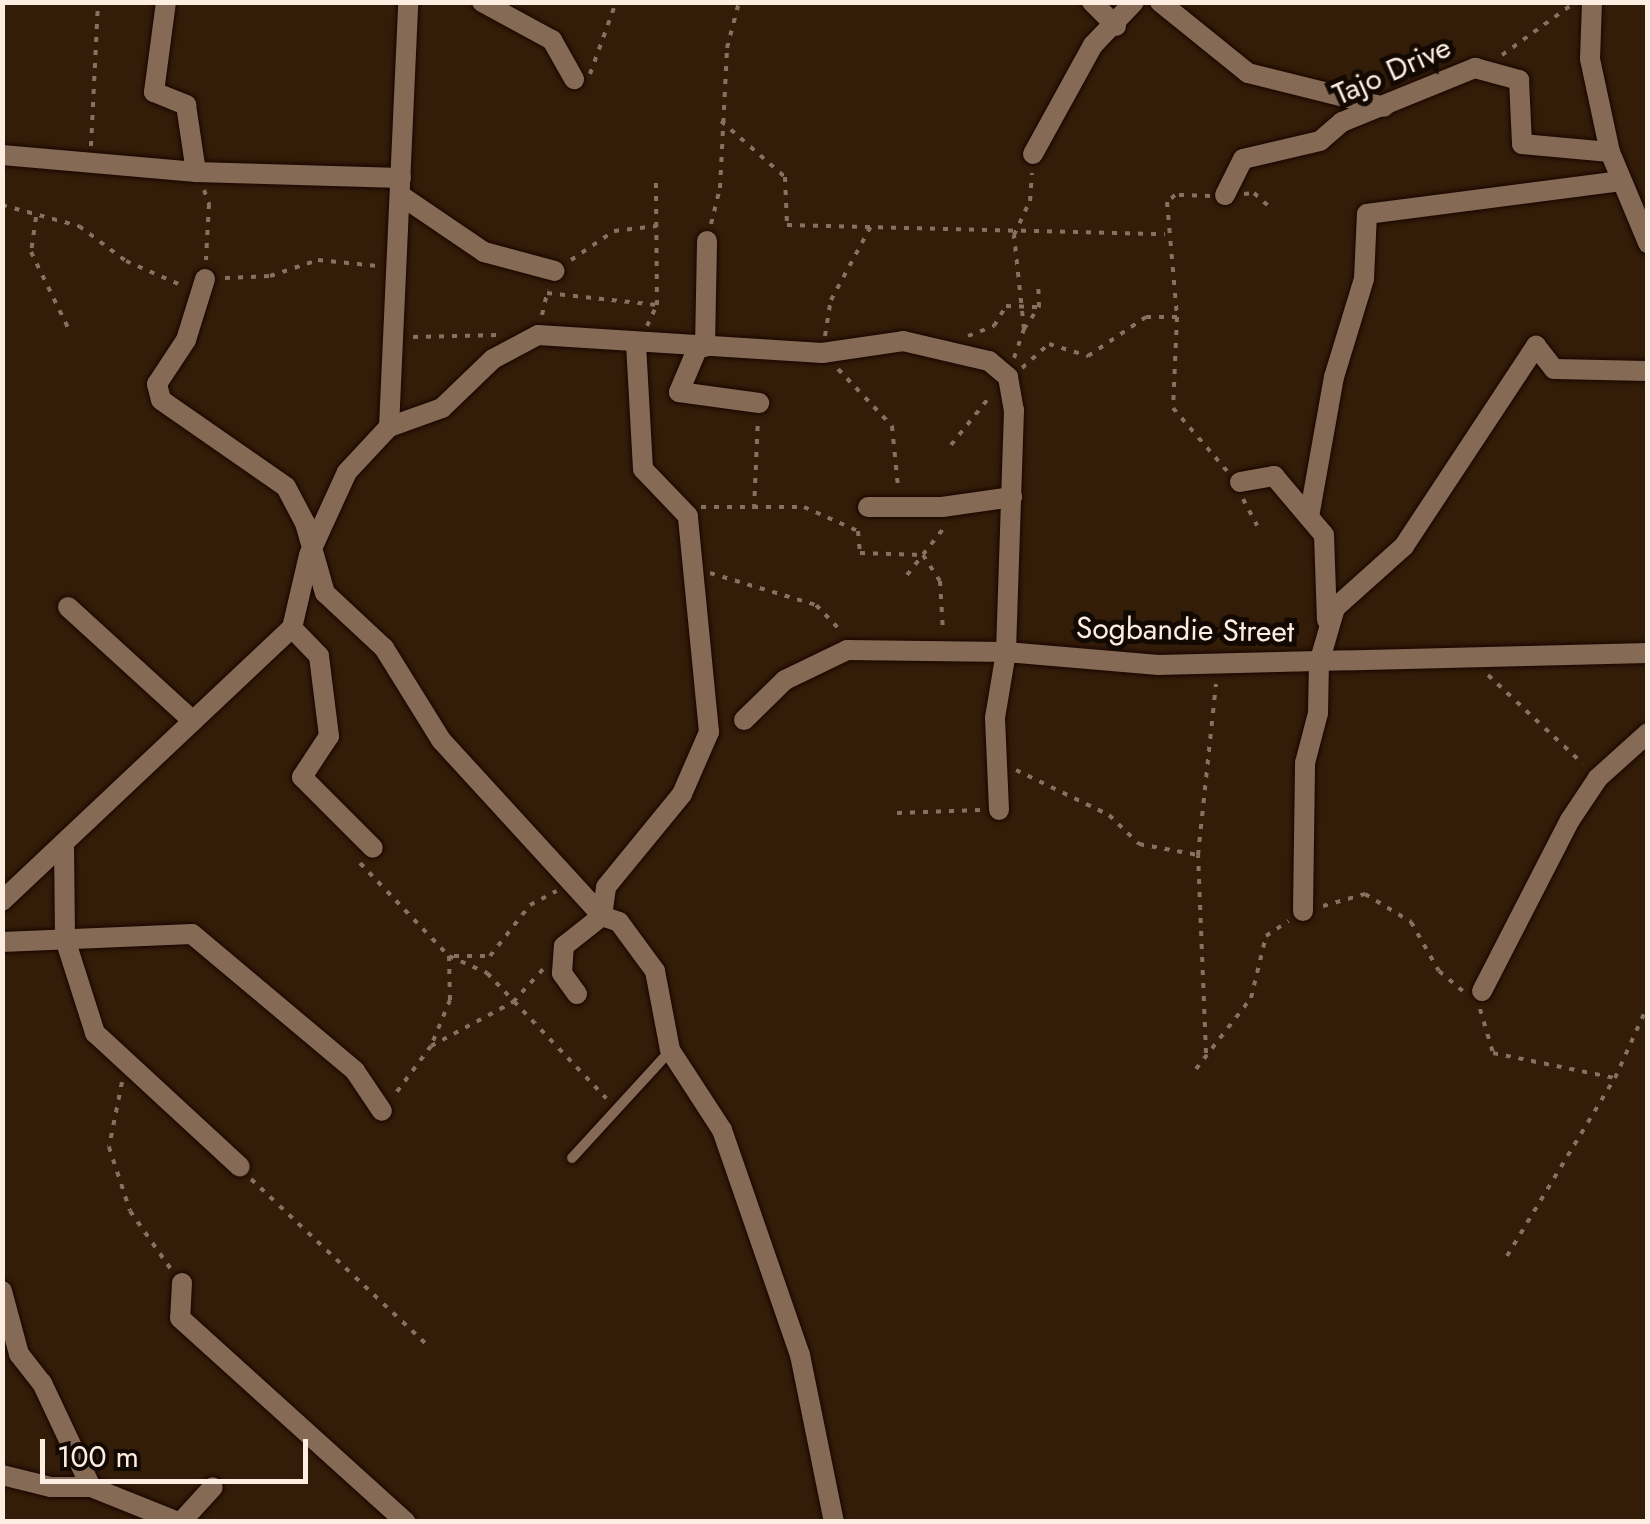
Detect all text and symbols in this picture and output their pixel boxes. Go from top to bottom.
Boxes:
street label: Tajo Drive [1328,29,1456,113]
street label: Sogbandie Street [1076,610,1294,650]
scale bar [45,1419,312,1481]
text: 100 m [57,1435,139,1478]

